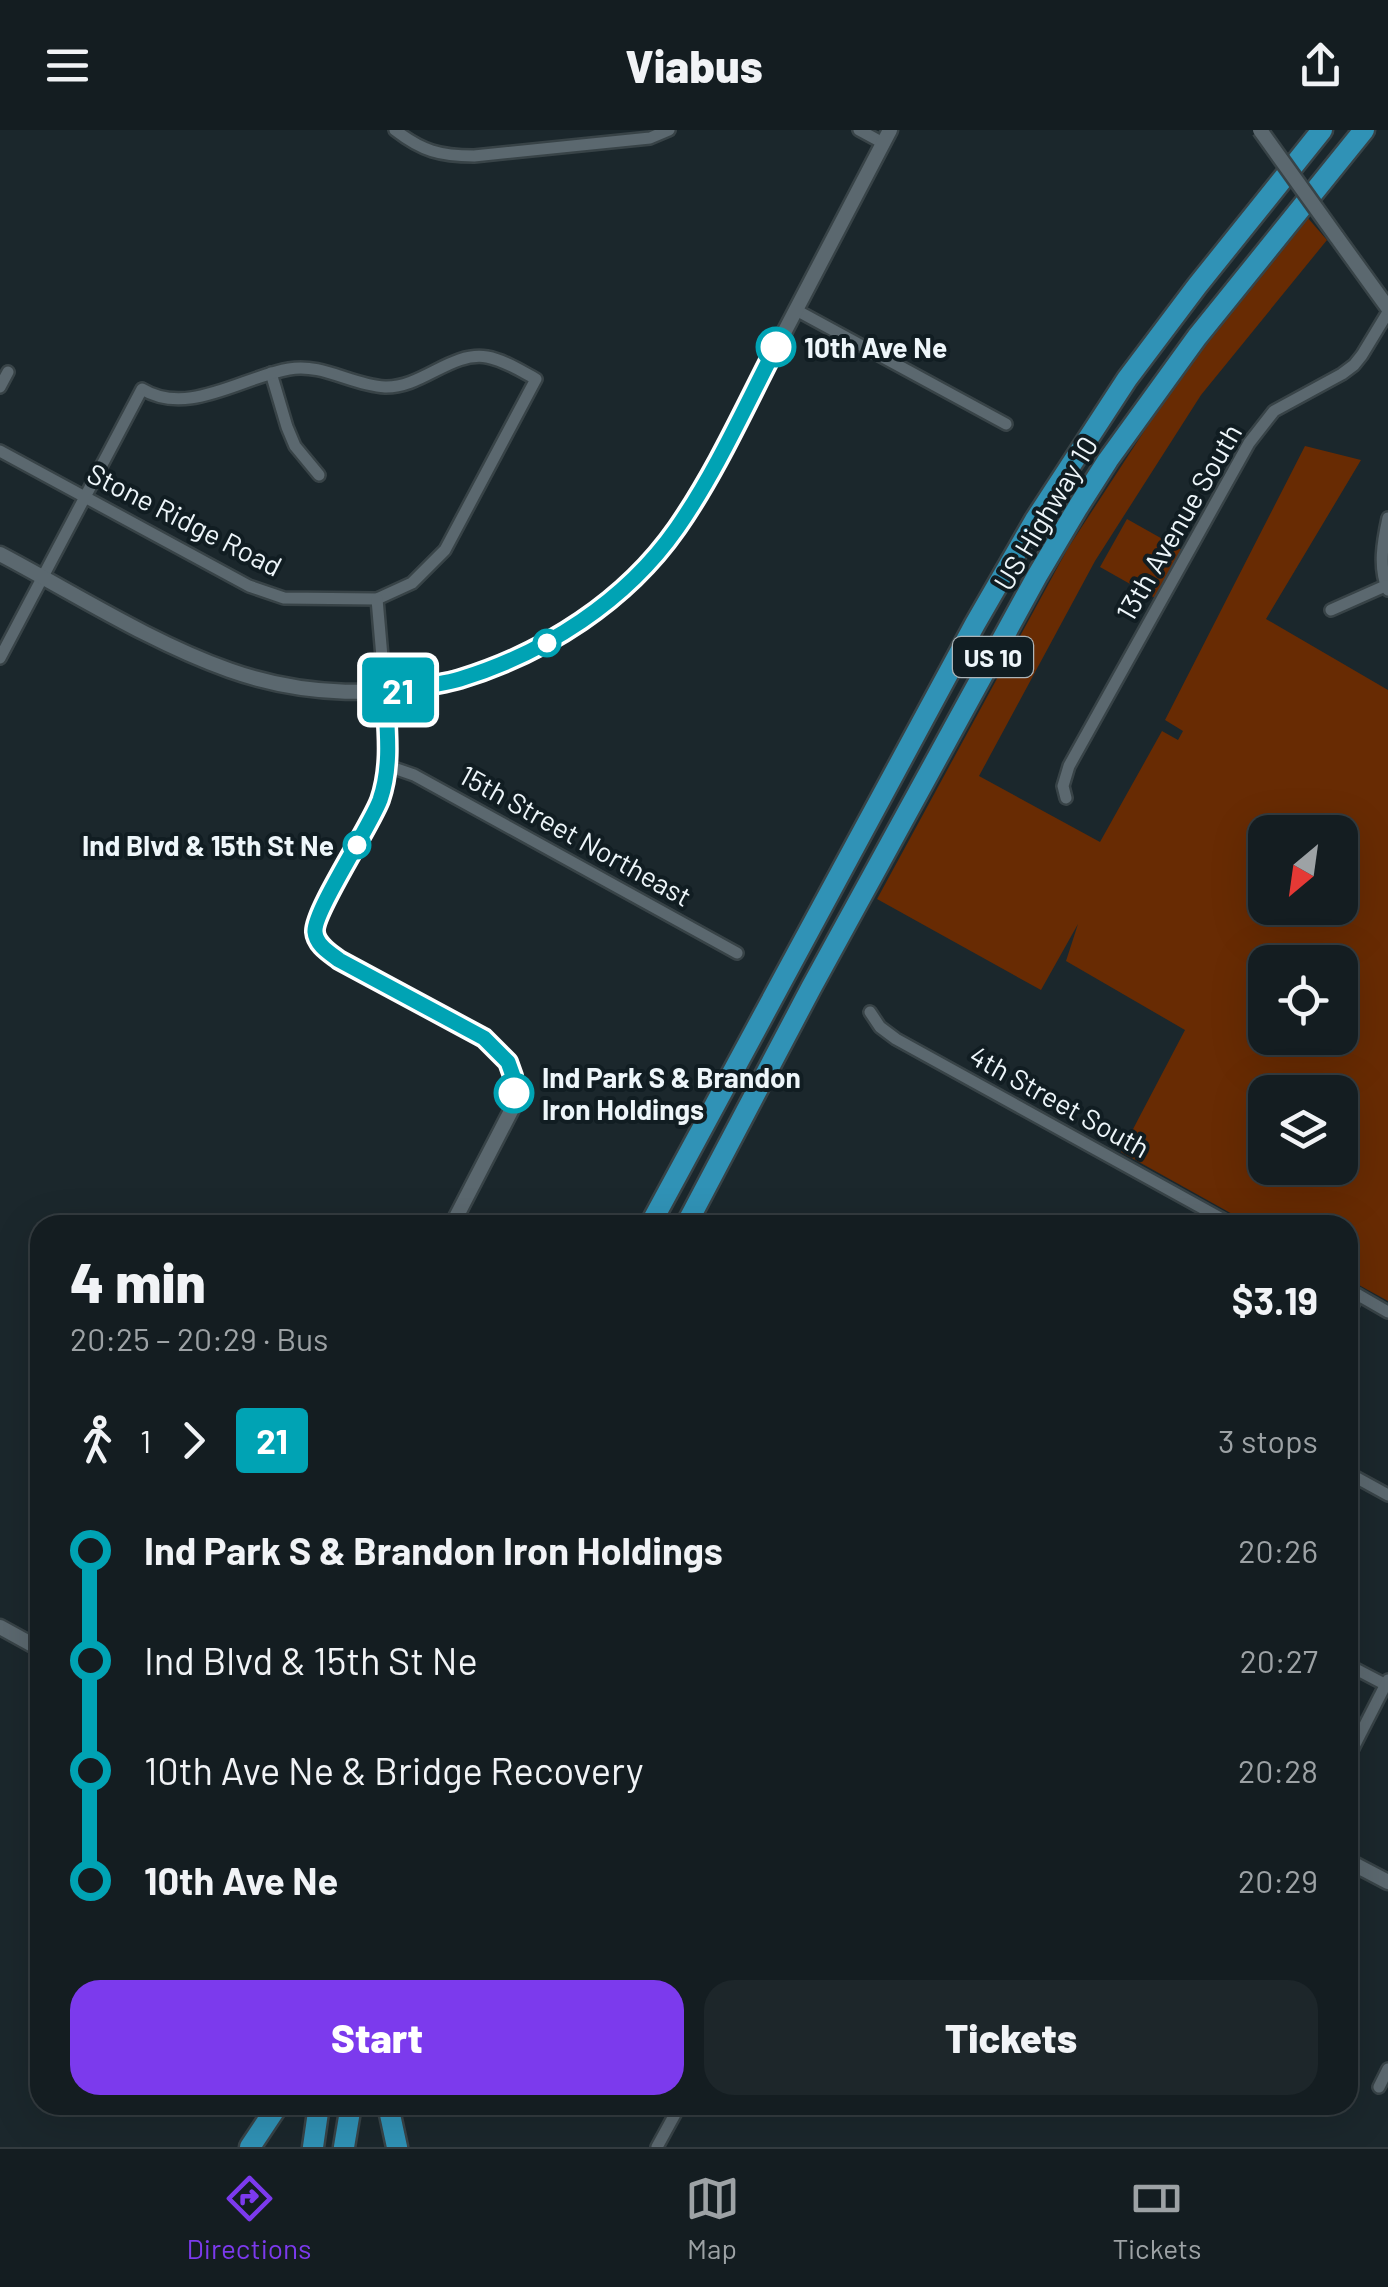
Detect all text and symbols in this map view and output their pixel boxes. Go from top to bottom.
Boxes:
icon: menu [40,38,95,93]
text: Viabus [625,38,763,92]
icon: share [1293,38,1348,93]
marker: 10th Ave Ne [757,328,795,366]
place label: 10th Ave Ne [804,330,947,364]
street label: 13th Avenue South [1108,418,1248,626]
street label: US Highway 10 [986,430,1104,596]
street label: Stone Ridge Road [82,455,288,583]
unlabelled marker [534,630,560,656]
road number: US 10 [953,637,1033,677]
line badge: 21 [353,658,443,722]
text: 21 [382,669,414,711]
street label: 15th Street Northeast [454,757,698,913]
north arrow [1248,815,1358,925]
map controls [1248,815,1358,1185]
place label: Ind Blvd & 15th St Ne [82,828,334,862]
marker: Ind Blvd & 15th St Ne [344,832,370,858]
button: locate [1248,945,1358,1055]
street label: 4th Street South [964,1038,1156,1164]
place label: Ind Park S & Brandon Iron Holdings [542,1060,801,1126]
marker: Ind Park S & Brandon Iron Holdings [495,1074,533,1112]
button: layers [1248,1075,1358,1185]
text: 4 min [70,1248,206,1314]
text: $3.19 [1232,1277,1318,1323]
text: 20:25 – 20:29 · Bus [70,1319,328,1357]
icon: walk [70,1413,125,1468]
icon: forward [166,1413,221,1468]
text: 21 [256,1419,288,1461]
text: 1 [140,1421,151,1459]
text: 3 stops [1218,1421,1318,1459]
text: Ind Park S & Brandon Iron Holdings [144,1527,723,1573]
text: 20:26 [1238,1531,1318,1569]
text: Ind Blvd & 15th St Ne [144,1637,478,1683]
text: 20:27 [1240,1641,1318,1679]
text: 10th Ave Ne & Bridge Recovery [144,1747,643,1793]
text: 20:28 [1238,1751,1318,1789]
text: 10th Ave Ne [144,1857,338,1903]
text: 20:29 [1238,1861,1318,1899]
button: Start [70,1980,684,2095]
button: Tickets [704,1980,1318,2095]
tab: Directions [186,2171,312,2265]
tab: Map [685,2171,740,2265]
tab: Tickets [1112,2171,1202,2265]

